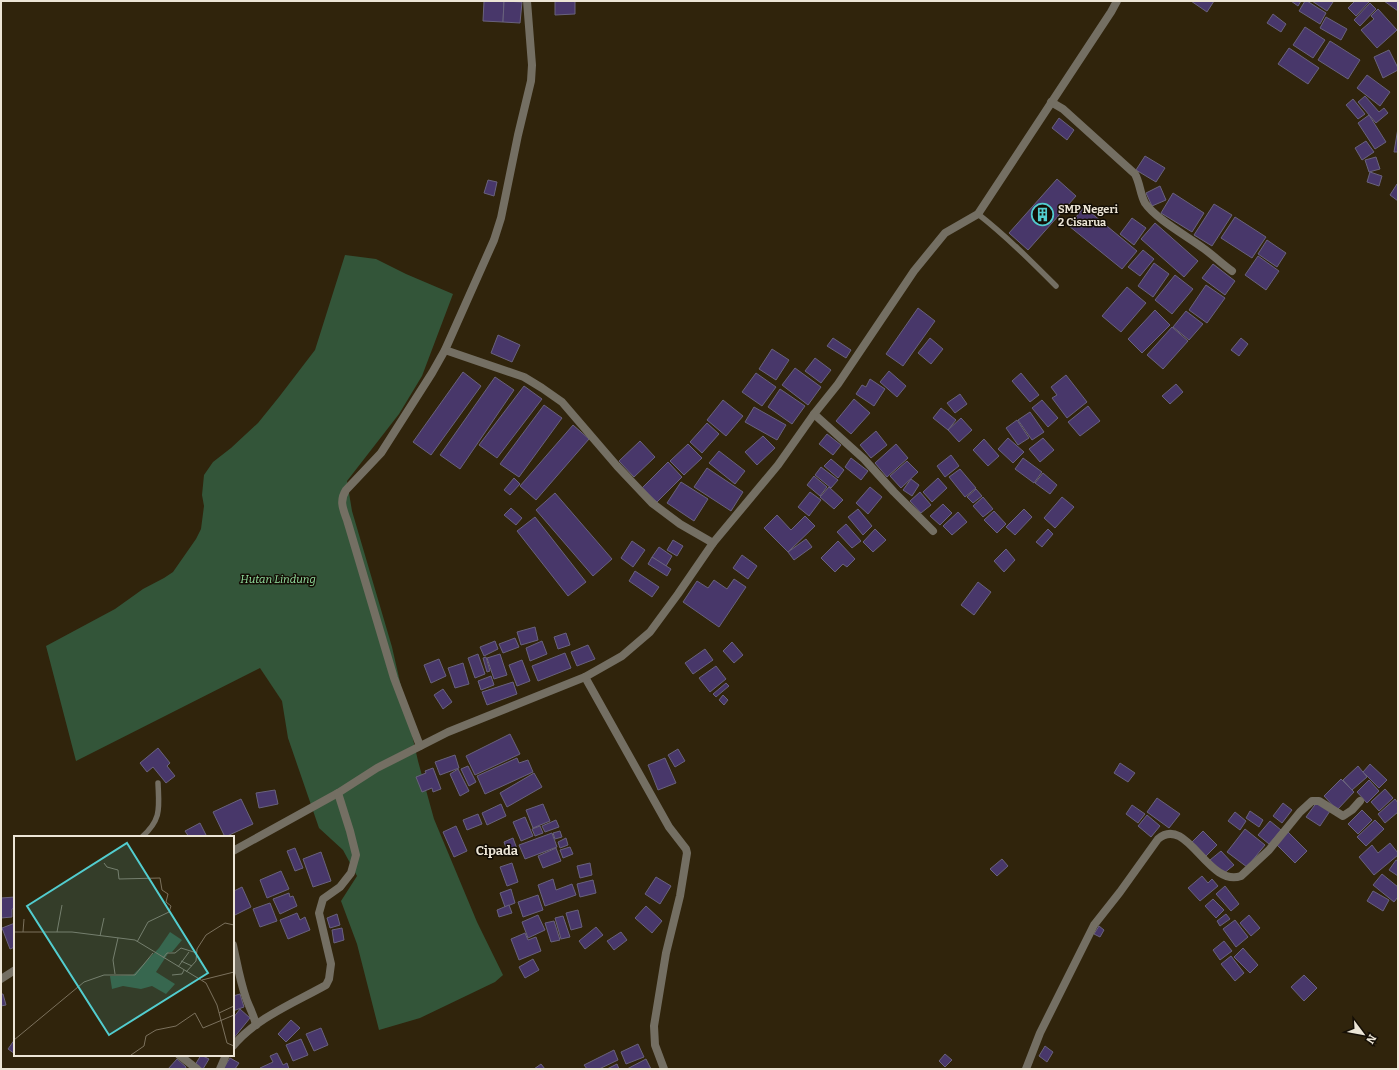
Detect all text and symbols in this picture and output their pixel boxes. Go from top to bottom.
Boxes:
building icon: SMP Negeri 2 Cisarua [1029,202,1055,228]
place label: SMP Negeri 2 Cisarua [1058,203,1118,229]
park label: Hutan Lindung [240,573,316,586]
inset map [14,836,234,1056]
district label: Cipada [476,843,519,858]
north arrow [1343,1014,1383,1054]
text: N [1363,1032,1379,1047]

